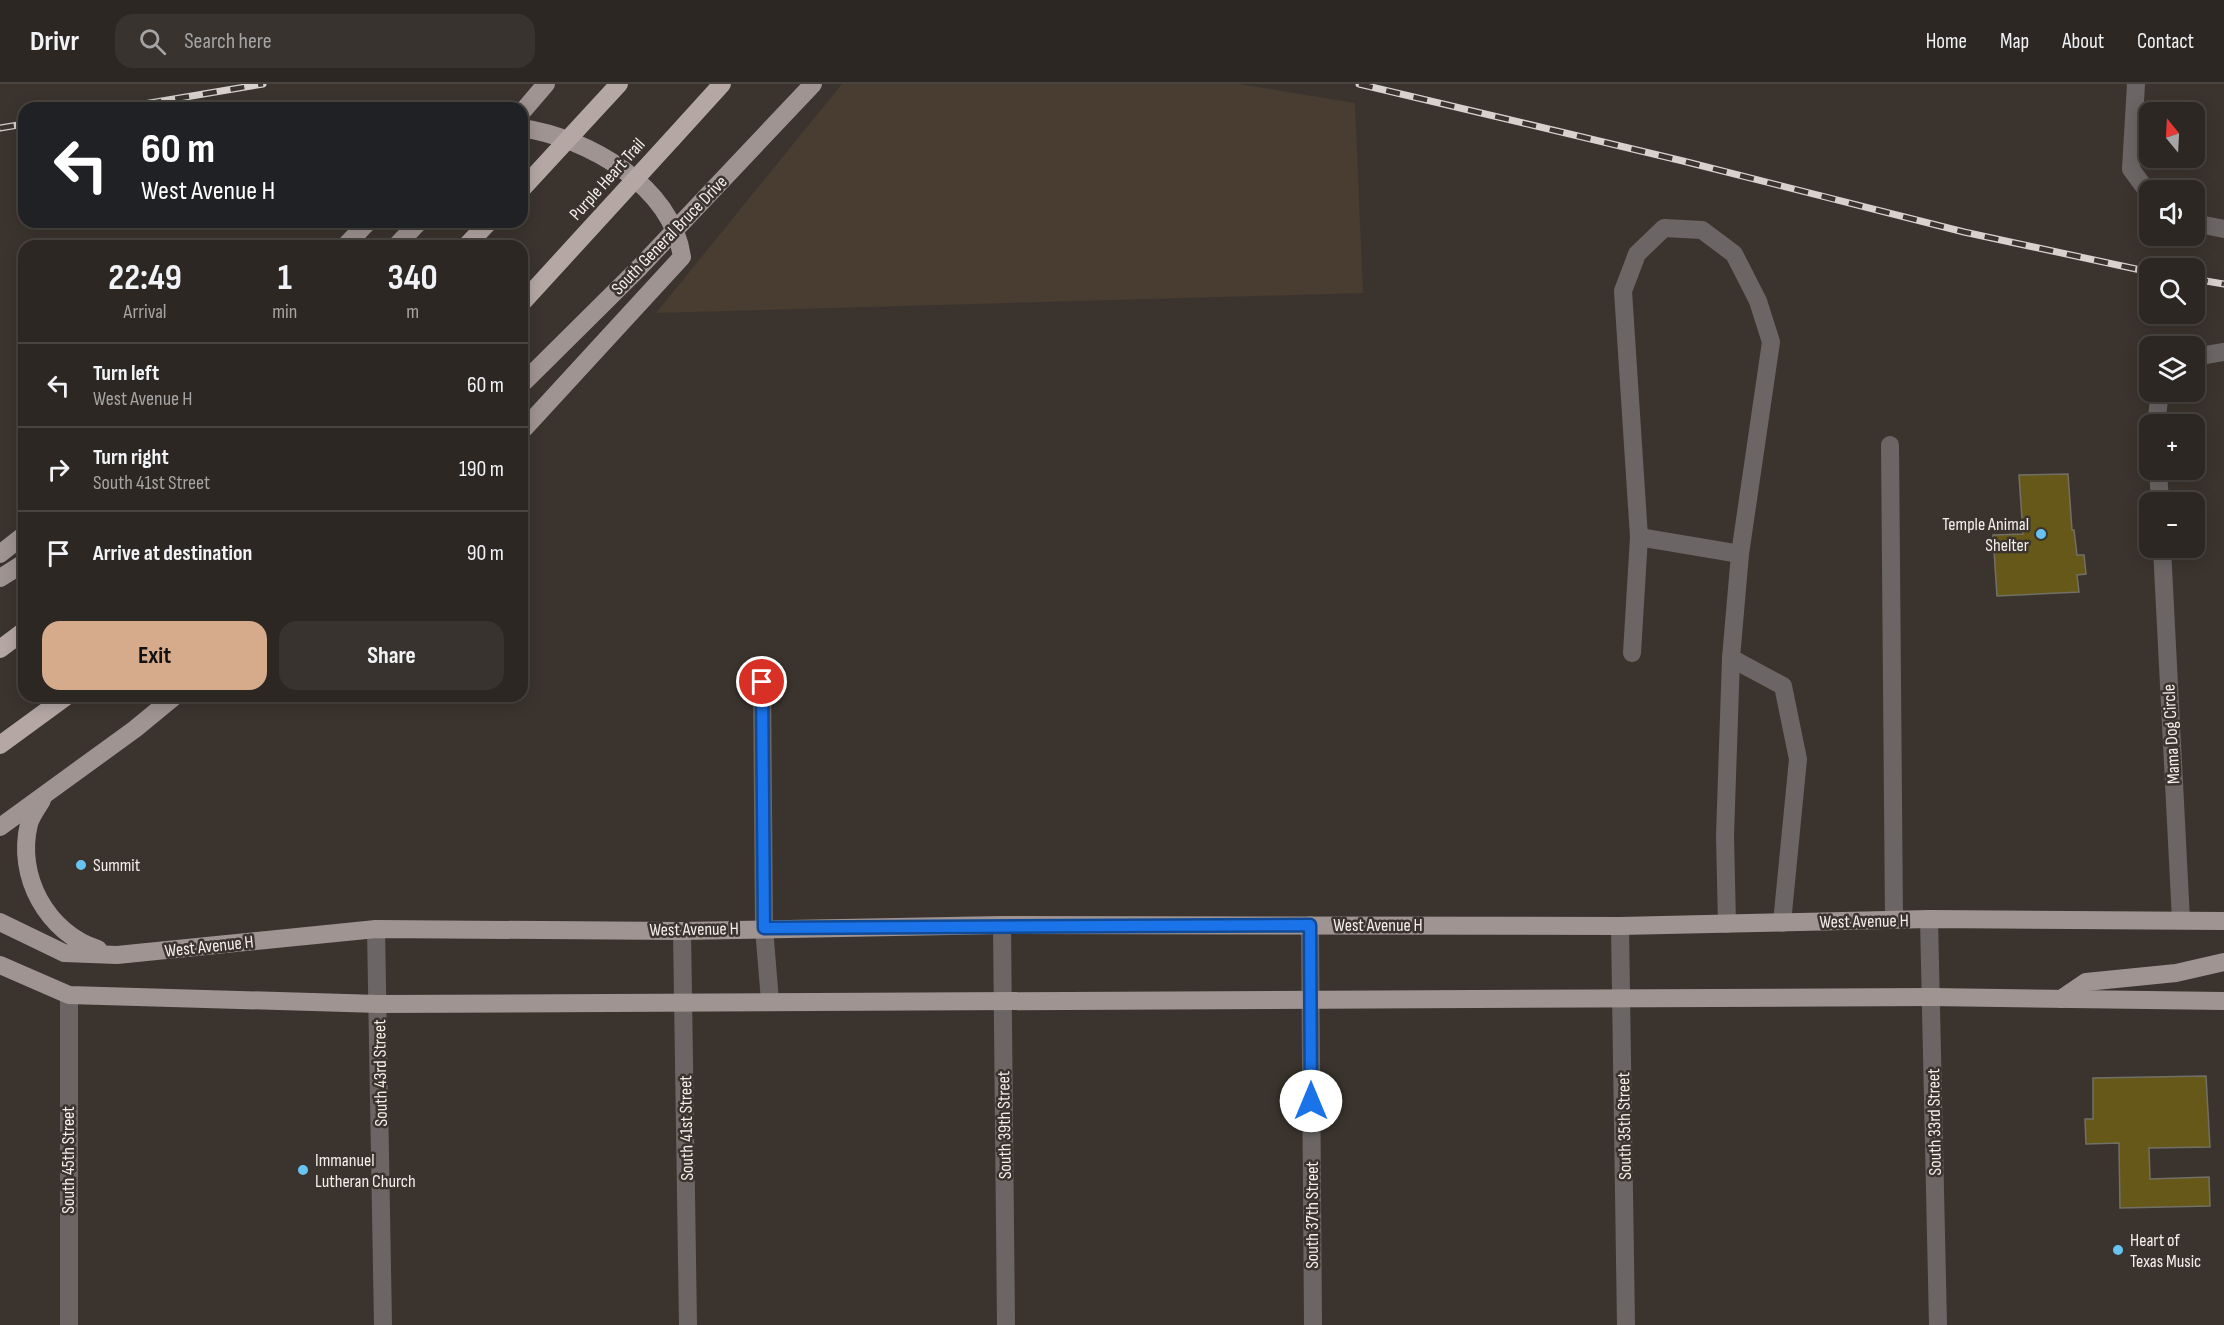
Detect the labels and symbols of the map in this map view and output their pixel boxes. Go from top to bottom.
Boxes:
north arrow [2139,102,2205,168]
street label: Purple Heart Trail [565,134,650,225]
street label: South General Bruce Drive [607,171,732,299]
place label: Temple Animal Shelter [1942,514,2029,556]
marker: Temple Animal Shelter [2034,527,2048,541]
pin [736,656,787,707]
street label: Mama Dog Circle [2158,683,2185,784]
place label: Summit [93,855,141,876]
marker: Summit [74,858,88,872]
street label: West Avenue H [1819,910,1909,933]
street label: West Avenue H [1333,915,1423,936]
street label: West Avenue H [649,918,739,941]
street label: West Avenue H [163,931,255,962]
street label: South 43rd Street [369,1019,392,1127]
street label: South 33rd Street [1923,1068,1946,1176]
position arrow [1279,1069,1343,1133]
street label: South 39th Street [993,1070,1016,1179]
street label: South 35th Street [1613,1072,1636,1180]
street label: South 41st Street [675,1075,698,1181]
street label: South 45th Street [58,1106,79,1214]
place label: Immanuel Lutheran Church [315,1150,416,1192]
street label: South 37th Street [1302,1161,1323,1269]
marker: Immanuel Lutheran Church [296,1163,310,1177]
place label: Heart of Texas Music [2130,1230,2201,1272]
marker: Heart of Texas Music [2111,1243,2125,1257]

